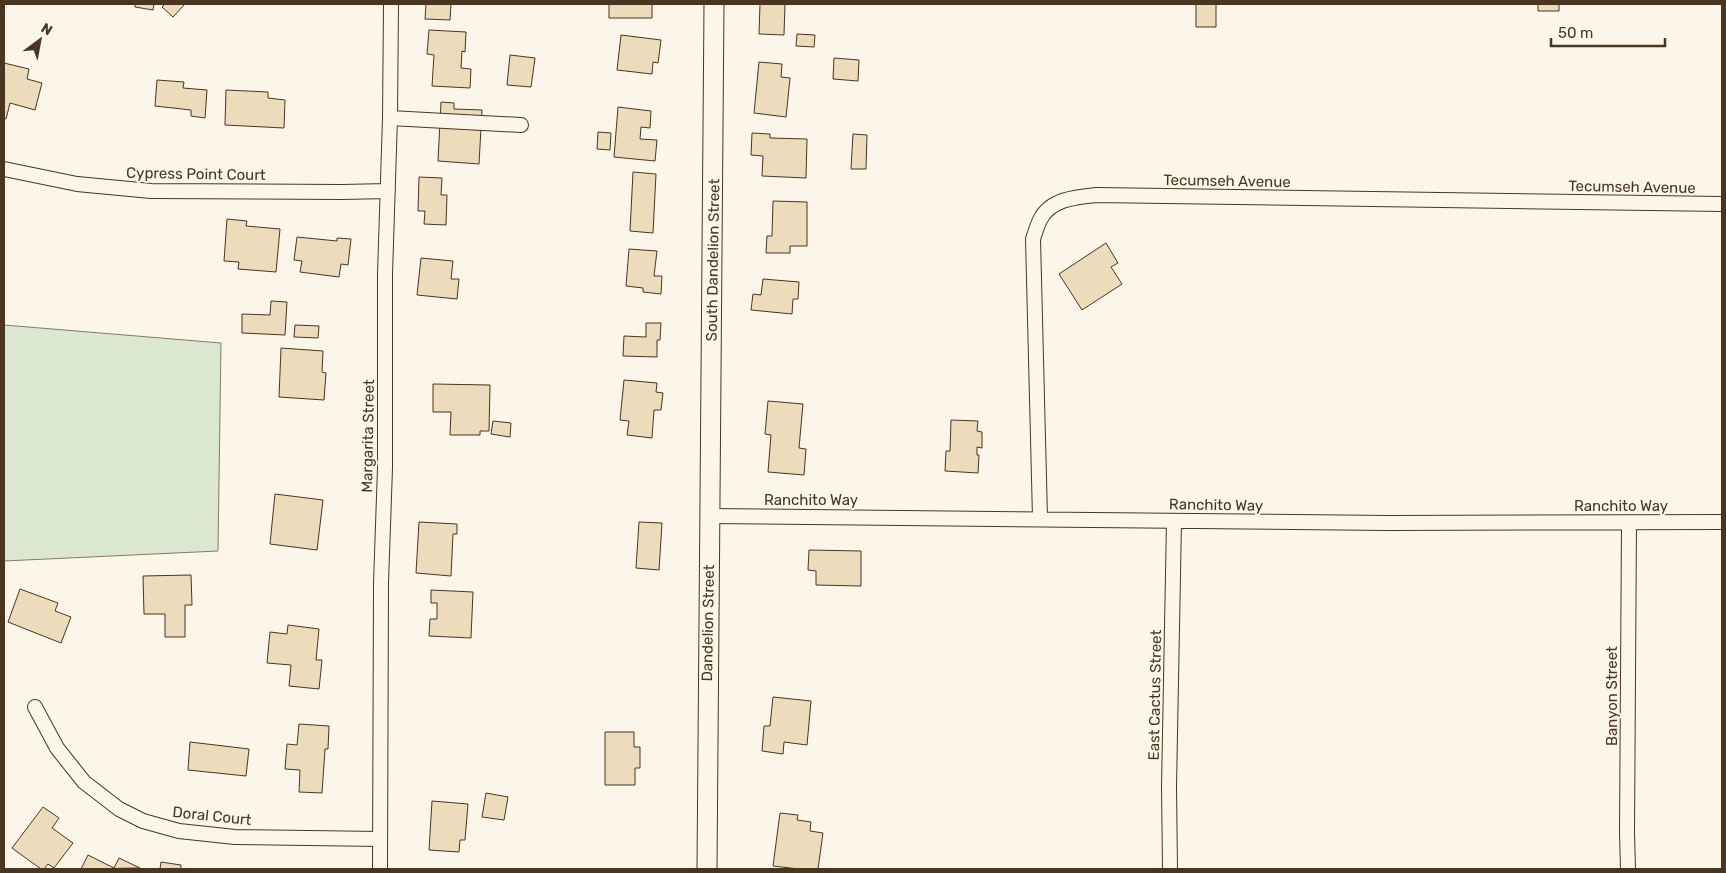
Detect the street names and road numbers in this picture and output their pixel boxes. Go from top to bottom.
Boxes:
street label: Cypress Point Court [126,164,266,184]
street label: Tecumseh Avenue [1163,171,1291,191]
street label: Tecumseh Avenue [1568,177,1696,197]
street label: South Dandelion Street [703,178,723,341]
street label: Margarita Street [358,379,378,493]
street label: Ranchito Way [764,491,858,509]
street label: Ranchito Way [1169,495,1263,515]
street label: Ranchito Way [1574,497,1668,515]
street label: Dandelion Street [698,564,718,682]
street label: East Cactus Street [1145,629,1165,760]
street label: Banyon Street [1603,646,1621,746]
street label: Doral Court [172,803,253,829]

